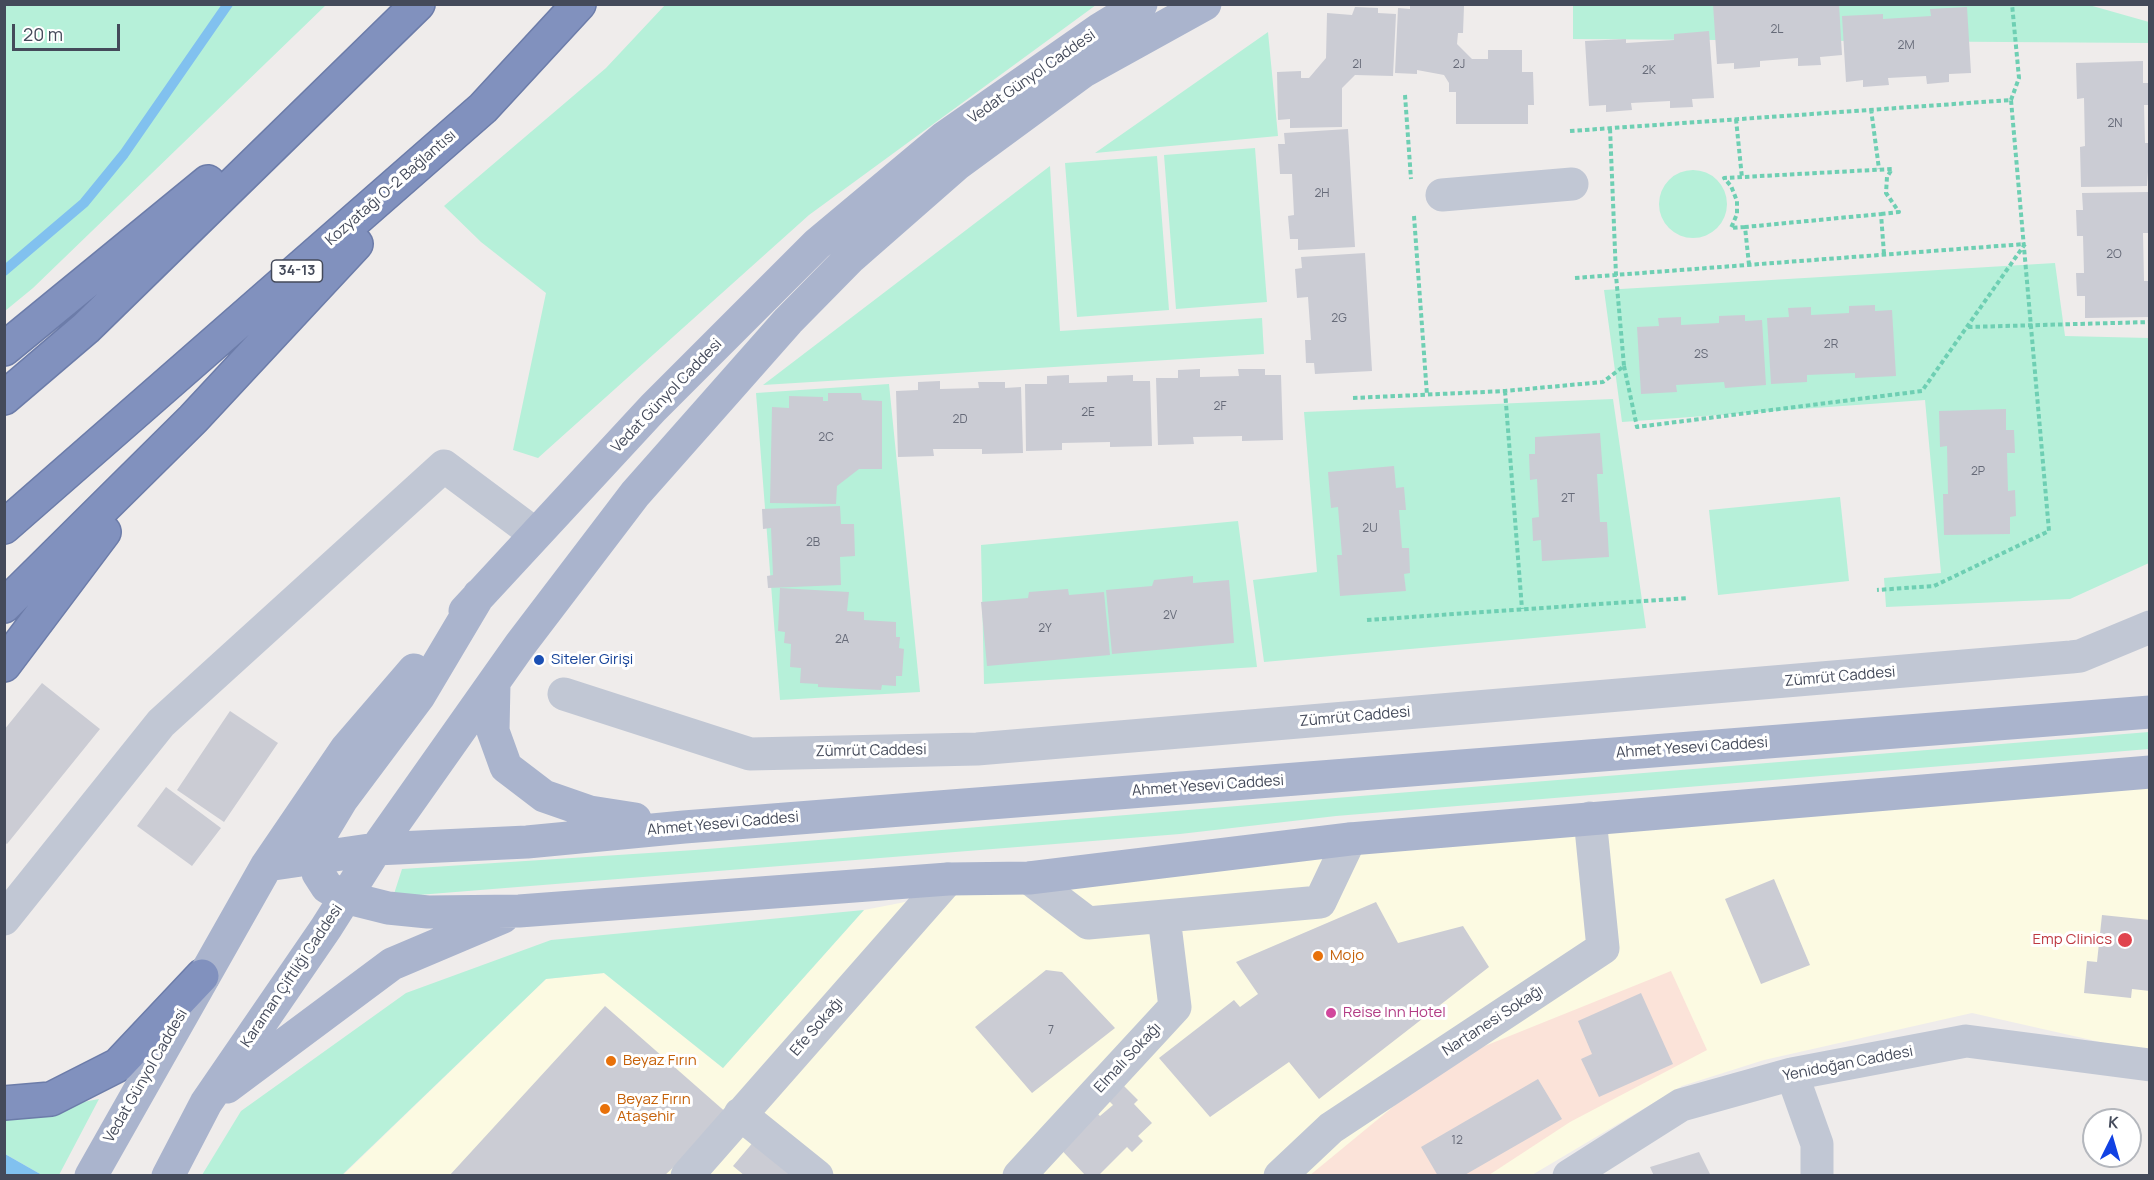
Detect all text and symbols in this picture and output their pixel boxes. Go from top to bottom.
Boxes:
scale bar [15,12,123,50]
text: 20 m [23,22,63,46]
house number: 2L [1771,23,1783,37]
street label: Vedat Günyol Caddesi [965,26,1099,128]
house number: 2M [1898,39,1914,53]
house number: 2I [1352,58,1362,72]
house number: 2J [1453,58,1465,72]
house number: 2K [1642,64,1656,78]
house number: 2N [2107,117,2123,131]
street label: Kozyatağı O-2 Bağlantısı [322,126,460,250]
house number: 2H [1314,187,1330,201]
house number: 2O [2106,248,2122,262]
road number: 34-13 [272,260,322,282]
house number: 2G [1331,312,1347,326]
street label: Vedat Günyol Caddesi [608,335,726,457]
house number: 2R [1824,338,1838,352]
house number: 2S [1694,348,1708,362]
house number: 2F [1214,400,1226,414]
house number: 2E [1081,406,1095,420]
house number: 2D [953,413,967,427]
house number: 2C [818,431,834,445]
house number: 2P [1971,465,1985,479]
house number: 2T [1561,492,1575,506]
house number: 2U [1362,522,1378,536]
house number: 2B [806,536,820,550]
house number: 2V [1163,609,1177,623]
house number: 2Y [1038,622,1052,636]
house number: 2A [835,633,849,647]
place label: Siteler Girişi [551,651,633,669]
marker: Siteler Girişi [532,653,546,667]
street label: Zümrüt Caddesi [1784,663,1896,691]
street label: Zümrüt Caddesi [1299,703,1411,731]
street label: Ahmet Yesevi Caddesi [1615,734,1769,762]
street label: Zümrüt Caddesi [815,741,927,761]
street label: Ahmet Yesevi Caddesi [1131,772,1285,800]
street label: Ahmet Yesevi Caddesi [646,808,800,840]
street label: Karaman Çiftliği Caddesi [237,901,347,1051]
place label: Emp Clinics [2033,931,2112,949]
marker: Emp Clinics [2116,931,2134,949]
place label: Mojo [1330,947,1364,965]
marker: Mojo [1311,949,1325,963]
street label: Nartanesi Sokağı [1439,982,1547,1060]
street label: Efe Sokağı [787,994,847,1060]
place label: Reise Inn Hotel [1343,1004,1446,1022]
street label: Vedat Günyol Caddesi [100,1006,192,1146]
marker: Reise Inn Hotel [1324,1006,1338,1020]
street label: Elmalı Sokağı [1091,1019,1165,1097]
house number: 7 [1048,1024,1054,1038]
street label: Yenidoğan Caddesi [1782,1043,1914,1085]
place label: Beyaz Fırın [623,1052,697,1070]
marker: Beyaz Fırın [604,1054,618,1068]
place label: Beyaz Fırın Ataşehir [617,1091,691,1126]
marker: Beyaz Fırın Ataşehir [598,1102,612,1116]
north arrow [2082,1108,2142,1168]
text: K [2107,1111,2120,1133]
house number: 12 [1451,1134,1463,1148]

